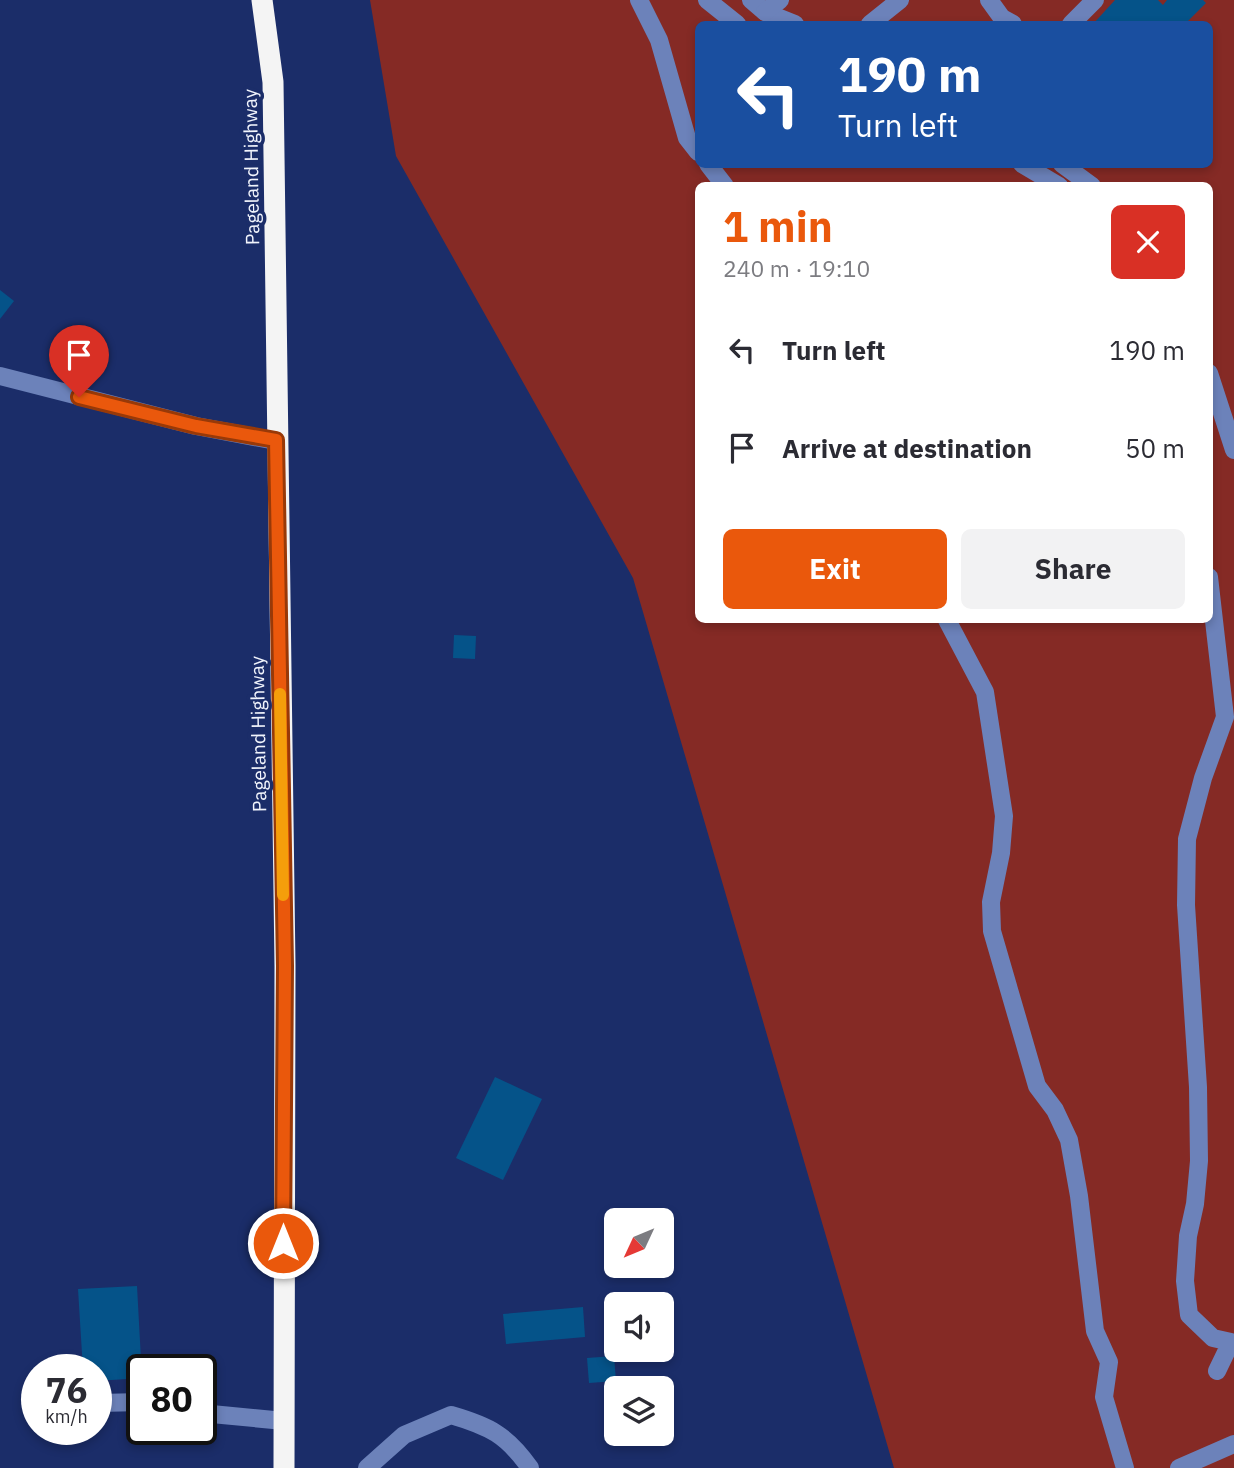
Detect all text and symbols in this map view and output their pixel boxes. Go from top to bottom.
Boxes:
text: 190 m [838,42,982,105]
icon: left [723,49,814,140]
street label: Pageland Highway [238,88,264,245]
text: Turn left [838,104,958,146]
text: 1 min [723,199,833,254]
button: close [1111,205,1185,279]
text: 240 m · 19:10 [723,253,870,283]
pin [49,325,109,397]
icon: left [723,331,761,369]
text: Turn left [782,333,885,367]
text: 190 m [1109,333,1185,367]
icon: arrive [60,336,98,374]
icon: arrive [723,429,761,467]
text: Arrive at destination [782,431,1032,465]
text: 50 m [1125,431,1185,465]
button: Exit [723,529,947,609]
button: Share [961,529,1185,609]
street label: Pageland Highway [245,655,271,812]
position arrow [246,1206,320,1280]
north arrow [604,1208,674,1278]
map controls [604,1208,674,1446]
button: sound [604,1292,674,1362]
speed limit sign: 80 [126,1354,217,1445]
text: 76 [45,1367,88,1413]
button: layers [604,1376,674,1446]
text: km/h [45,1405,88,1428]

